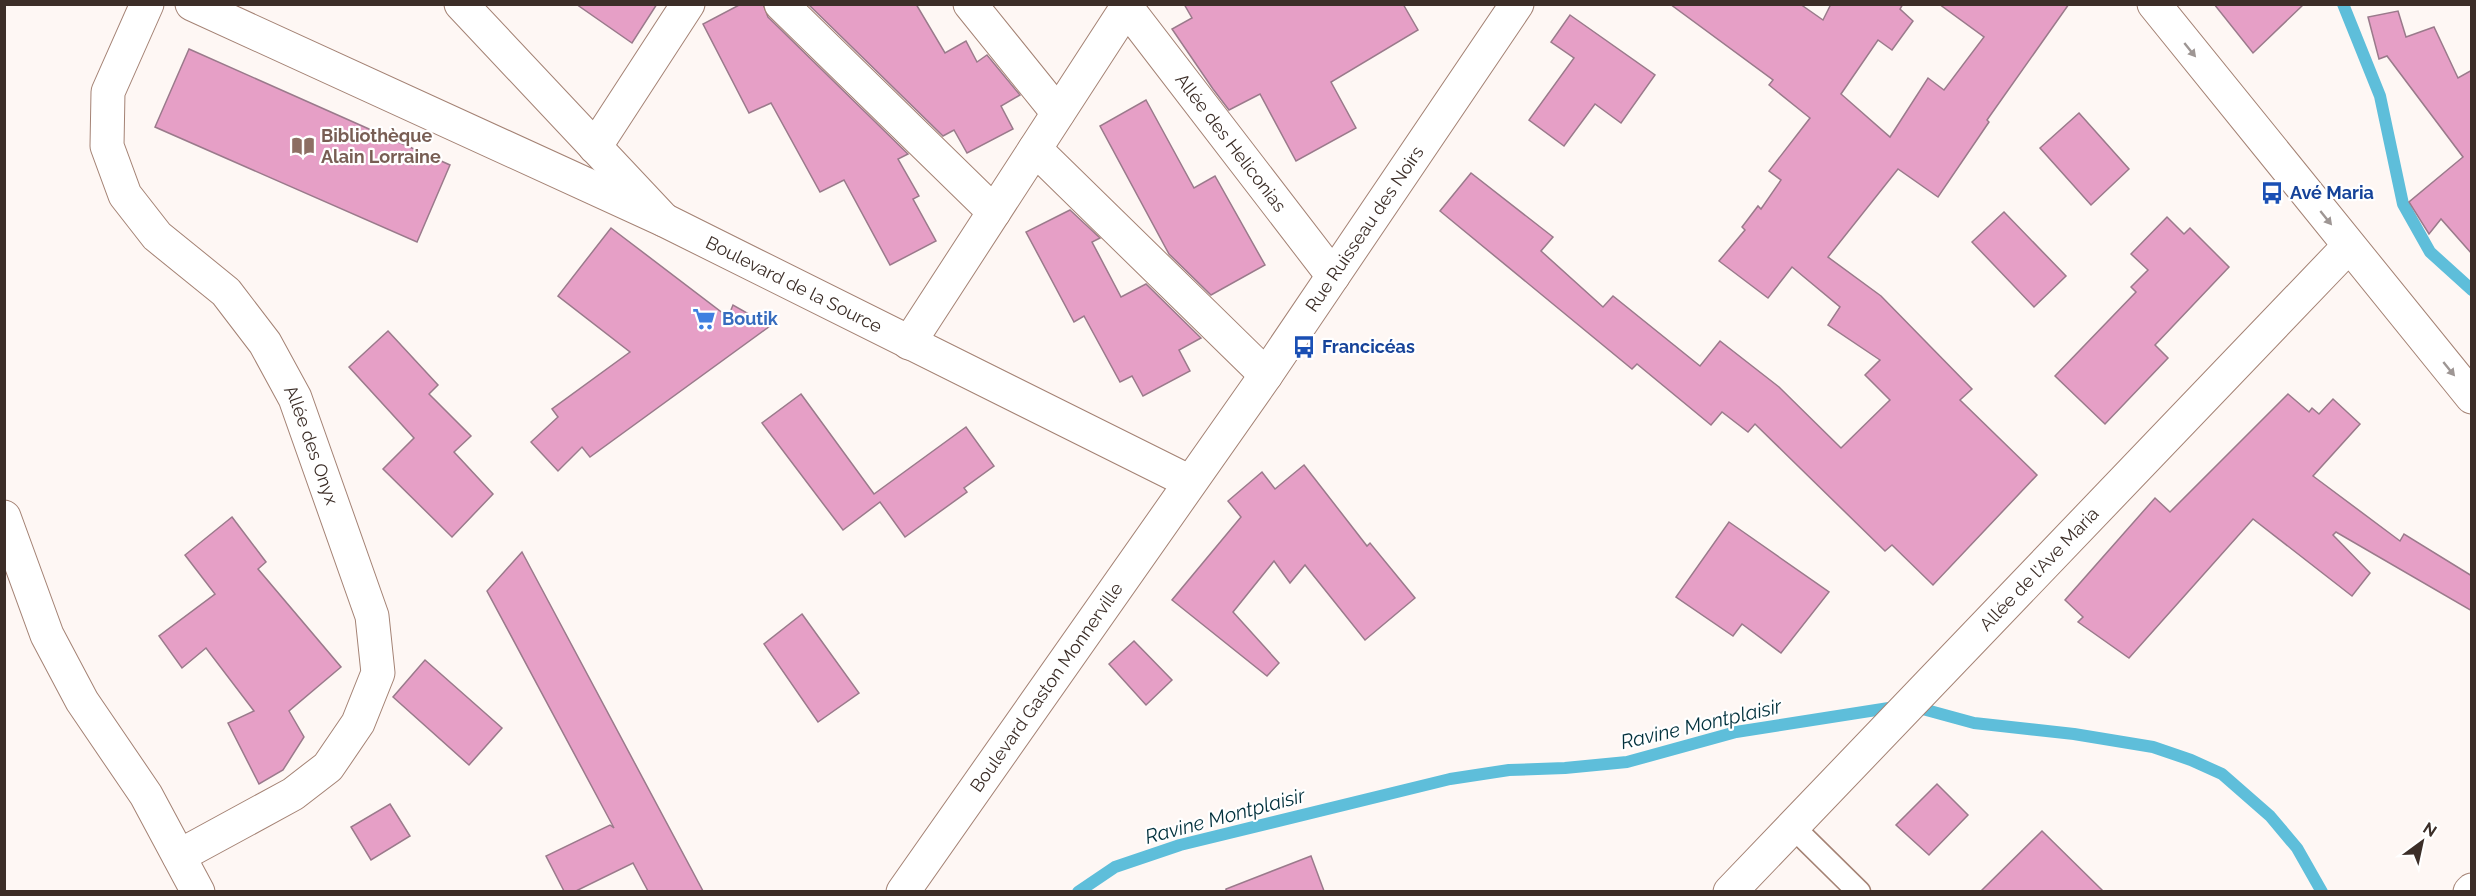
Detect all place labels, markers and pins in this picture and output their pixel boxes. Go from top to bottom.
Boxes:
place label: Bibliothèque Alain Lorraine [321,125,441,167]
library icon: Bibliothèque Alain Lorraine [290,133,316,159]
bus stop icon: Avé Maria [2259,180,2285,206]
place label: Avé Maria [2290,182,2374,203]
supermarket icon: Boutik [691,306,717,332]
place label: Boutik [722,308,779,329]
bus stop icon: Francicéas [1291,334,1317,360]
place label: Francicéas [1322,336,1415,357]

